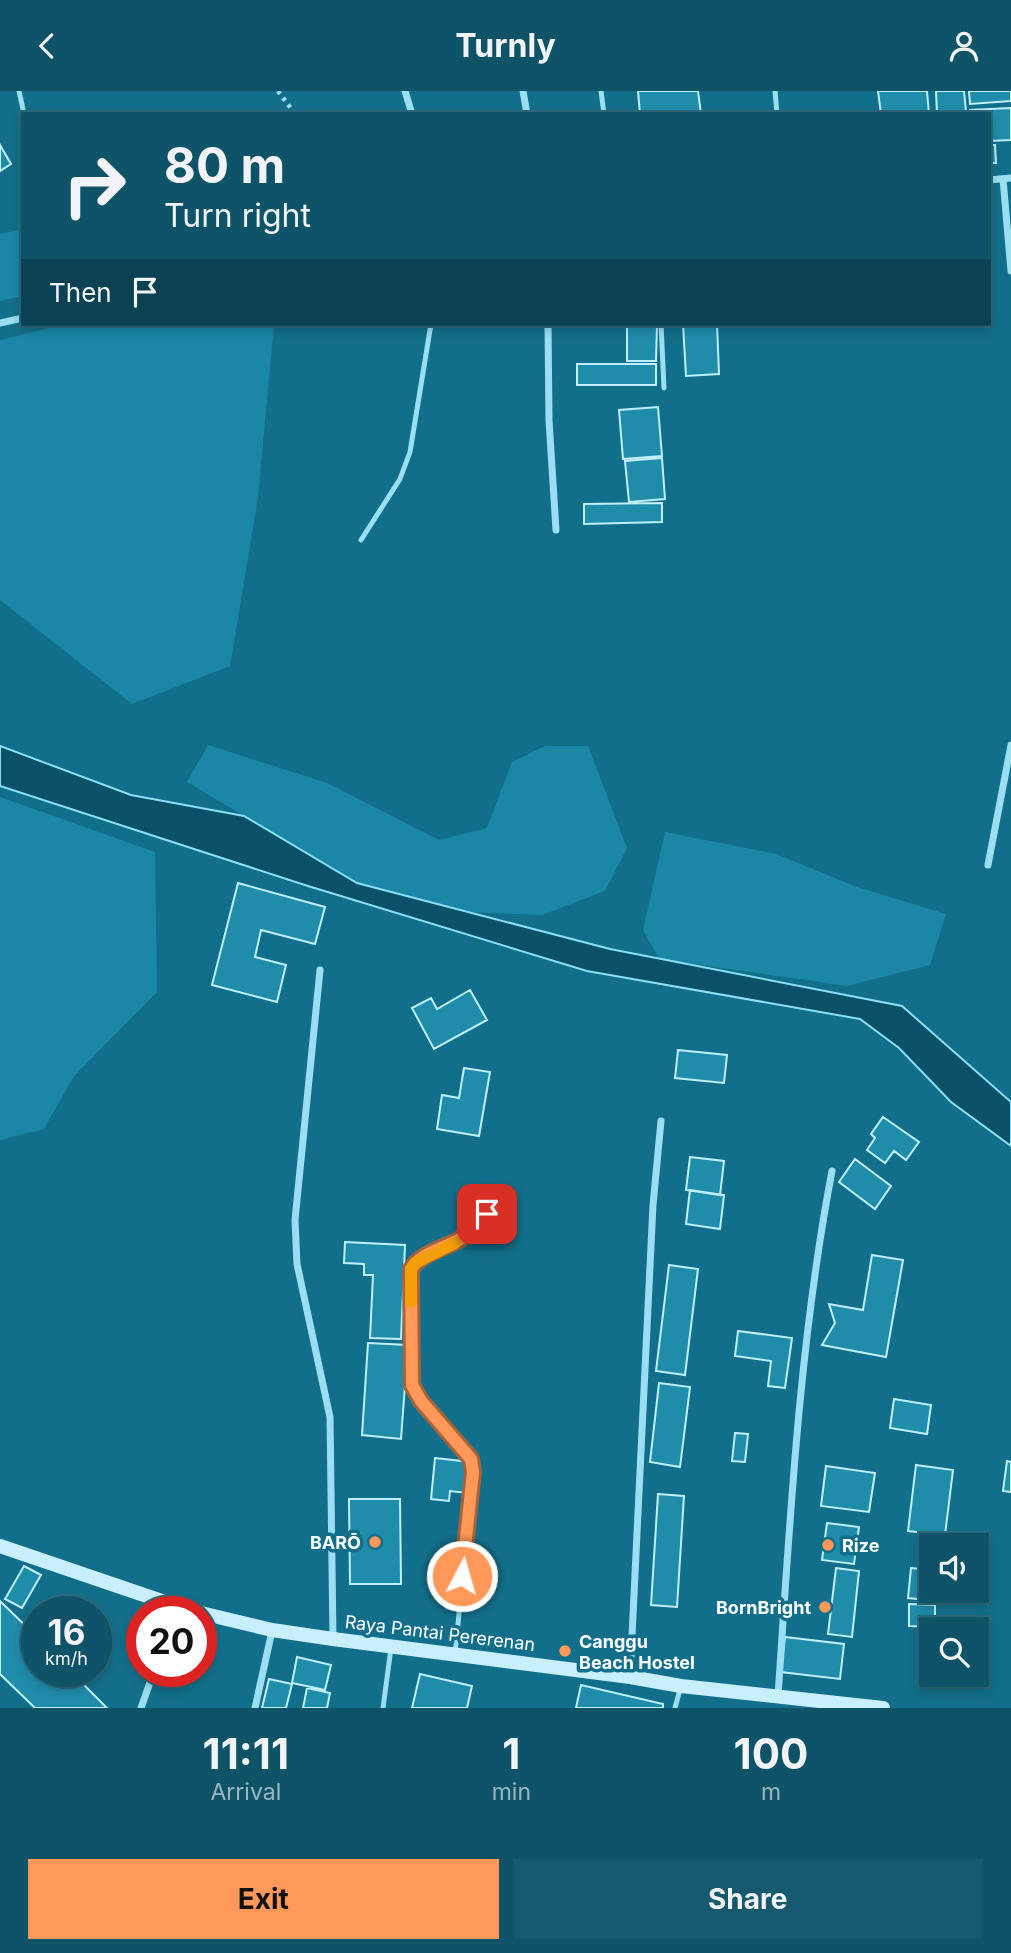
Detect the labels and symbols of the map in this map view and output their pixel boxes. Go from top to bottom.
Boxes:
pin [457,1184,517,1244]
place label: BARŌ [310,1532,361,1553]
marker: BARŌ [367,1534,383,1550]
place label: Rize [842,1535,880,1556]
marker: Rize [820,1537,836,1553]
position arrow [425,1539,499,1613]
speed limit sign: 20 [126,1596,217,1687]
place label: BornBright [716,1597,811,1618]
marker: BornBright [817,1599,833,1615]
street label: Raya Pantai Pererenan [344,1611,536,1655]
place label: Canggu Beach Hostel [579,1631,695,1673]
marker: Canggu Beach Hostel [557,1643,573,1659]

